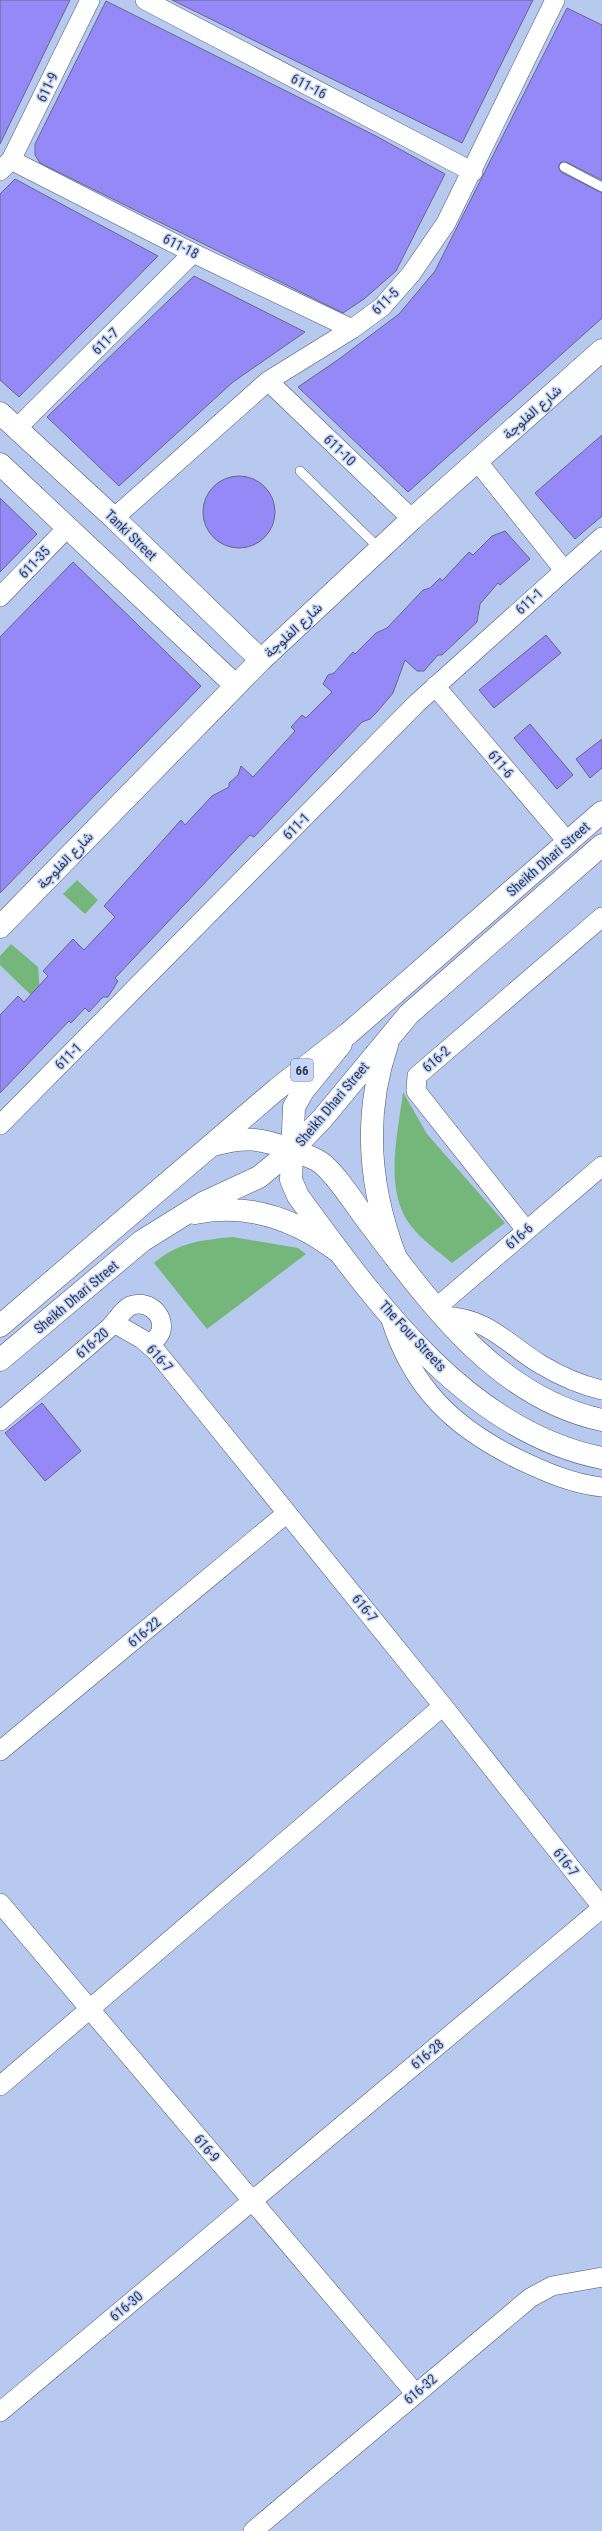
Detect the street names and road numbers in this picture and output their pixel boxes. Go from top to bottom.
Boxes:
street label: 611-9 [33,70,61,104]
street label: 611-16 [288,70,330,102]
street label: 611-18 [160,230,202,262]
street label: 611-5 [368,284,402,318]
street label: 611-7 [88,324,122,358]
street label: شارع الفلوجة [500,382,566,445]
street label: 611-10 [321,431,359,469]
street label: Tanki Street [102,506,160,564]
street label: 611-35 [15,543,53,581]
street label: 611-1 [512,585,546,617]
street label: شارع الفلوجة [261,599,327,663]
street label: 611-6 [485,747,517,781]
street label: 611-1 [279,809,313,843]
street label: Sheikh Dhari Street [503,819,593,899]
street label: شارع الفلوجة [34,828,98,894]
street label: 611-1 [51,1039,85,1073]
street label: 616-2 [419,1043,453,1075]
road number: 66 [291,1059,313,1081]
street label: Sheikh Dhari Street [292,1059,372,1149]
street label: 616-6 [502,1220,536,1252]
street label: Sheikh Dhari Street [31,1257,121,1337]
street label: The Four Streets [376,1297,450,1375]
street label: 616-20 [72,1324,112,1362]
street label: 616-7 [144,1341,176,1375]
street label: 616-7 [349,1591,381,1625]
street label: 616-22 [124,1614,164,1650]
street label: 616-7 [550,1845,582,1879]
street label: 616-28 [407,2036,447,2072]
street label: 616-9 [191,2131,223,2165]
street label: 616-30 [106,2288,146,2324]
street label: 616-32 [400,2371,440,2407]

